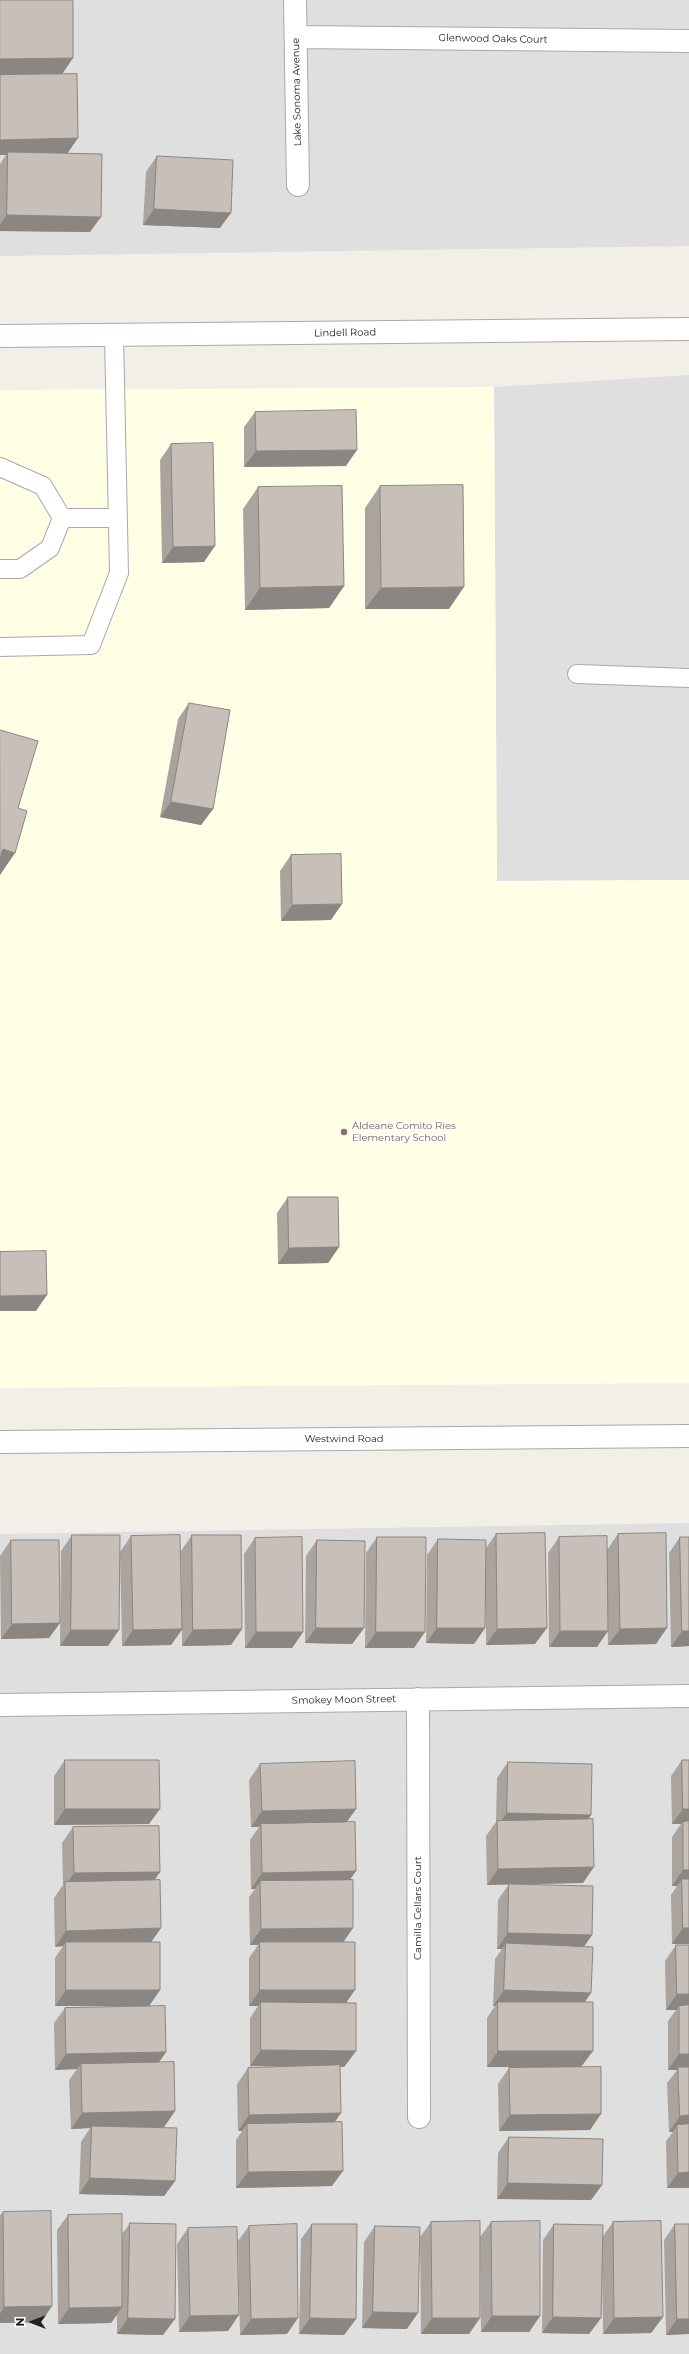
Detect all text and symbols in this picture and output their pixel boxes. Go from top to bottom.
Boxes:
street label: Glenwood Oaks Court [438,32,548,46]
street label: Lake Sonoma Avenue [290,38,304,146]
street label: Lindell Road [314,326,376,340]
place label: Aldeane Comito Ries Elementary School [352,1120,456,1144]
marker: Aldeane Comito Ries Elementary School [339,1127,349,1137]
street label: Westwind Road [304,1433,384,1445]
street label: Smokey Moon Street [292,1693,396,1707]
street label: Camilla Cellars Court [412,1856,424,1960]
north arrow [12,2302,52,2342]
text: N [13,2318,27,2326]

